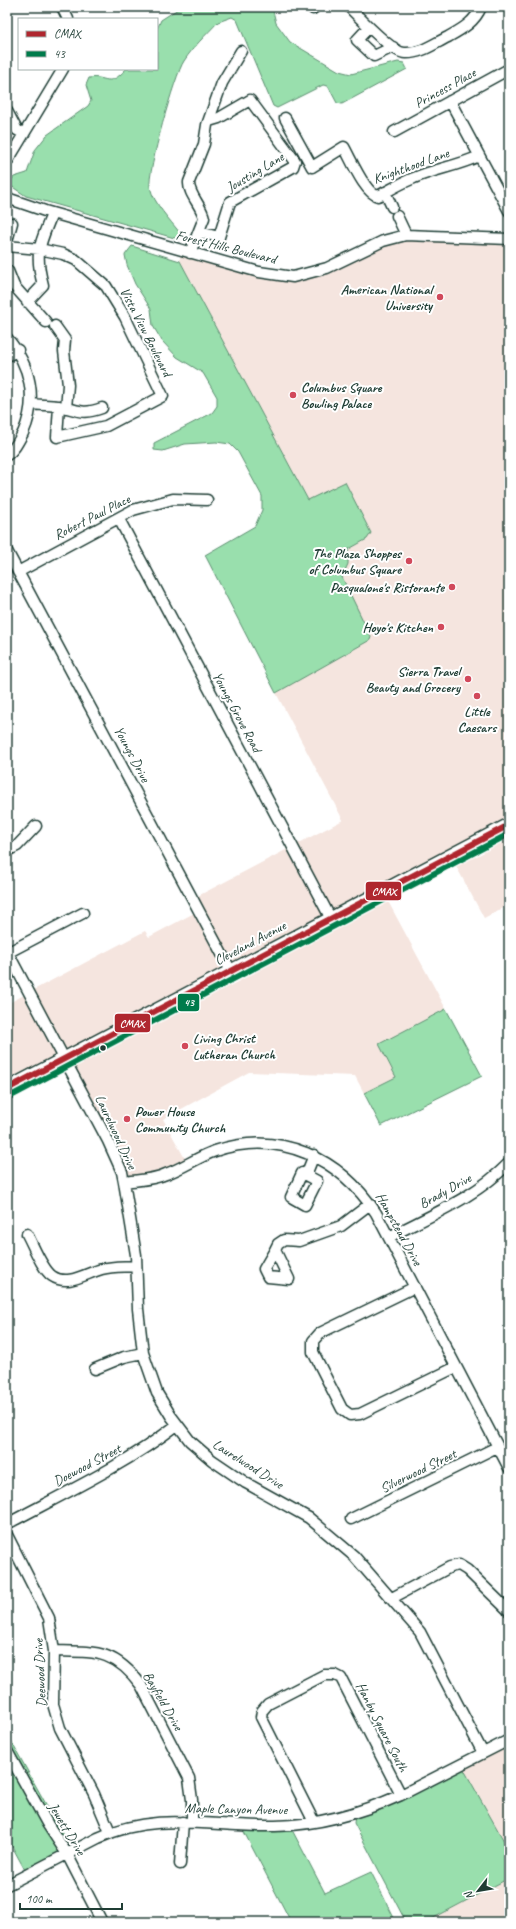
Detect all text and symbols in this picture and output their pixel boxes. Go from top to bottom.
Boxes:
legend [18,18,158,70]
text: CMAX [54,26,82,42]
text: 43 [54,46,66,62]
street label: Princess Place [411,64,480,112]
street label: Knighthood Lane [371,144,453,188]
street label: Jousting Lane [222,148,288,196]
street label: Forest Hills Boulevard [174,226,280,268]
place label: American National University [341,281,435,314]
street label: Vista View Boulevard [116,285,177,382]
marker: American National University [435,292,445,302]
place label: Columbus Square Bowling Palace [301,379,383,412]
marker: Columbus Square Bowling Palace [288,390,298,400]
street label: Robert Paul Place [51,490,134,543]
place label: The Plaza Shoppes of Columbus Square [308,545,403,578]
marker: The Plaza Shoppes of Columbus Square [404,556,414,566]
place label: Pasqualone's Ristorante [330,579,445,596]
marker: Pasqualone's Ristorante [447,582,457,592]
place label: Hoyo's Kitchen [363,619,434,636]
marker: Hoyo's Kitchen [436,622,446,632]
place label: Sierra Travel Beauty and Grocery [366,663,463,696]
street label: Youngs Grove Road [209,669,266,757]
marker: Sierra Travel Beauty and Grocery [463,674,473,684]
marker: Little Caesars [472,691,482,701]
place label: Little Caesars [458,703,498,736]
street label: Youngs Drive [110,723,154,786]
line badge: CMAX [365,881,402,901]
text: CMAX [372,884,399,898]
street label: Cleveland Avenue [211,916,290,969]
line badge: 43 [177,993,200,1012]
text: 43 [184,995,195,1009]
line badge: CMAX [114,1013,151,1033]
text: CMAX [120,1016,147,1030]
place label: Living Christ Lutheran Church [193,1030,276,1063]
marker: Living Christ Lutheran Church [180,1041,190,1051]
unlabelled marker [98,1043,108,1053]
street label: Laurelwood Drive [91,1092,141,1173]
place label: Power House Community Church [135,1103,226,1136]
marker: Power House Community Church [122,1114,132,1124]
street label: Brady Drive [416,1169,475,1212]
street label: Hampstead Drive [372,1190,427,1270]
street label: Laurelwood Drive [210,1436,288,1493]
street label: Doewood Street [50,1439,125,1490]
street label: Silverwood Street [377,1445,460,1497]
street label: Deewood Drive [30,1637,50,1708]
street label: Bayfield Drive [139,1669,187,1735]
street label: Hanby Square South [352,1679,413,1776]
street label: Jewett Drive [44,1799,90,1860]
street label: Maple Canyon Avenue [185,1800,289,1818]
north arrow [458,1871,498,1911]
scale bar [20,1885,122,1911]
text: N [461,1888,477,1903]
text: 100 m [26,1891,53,1907]

